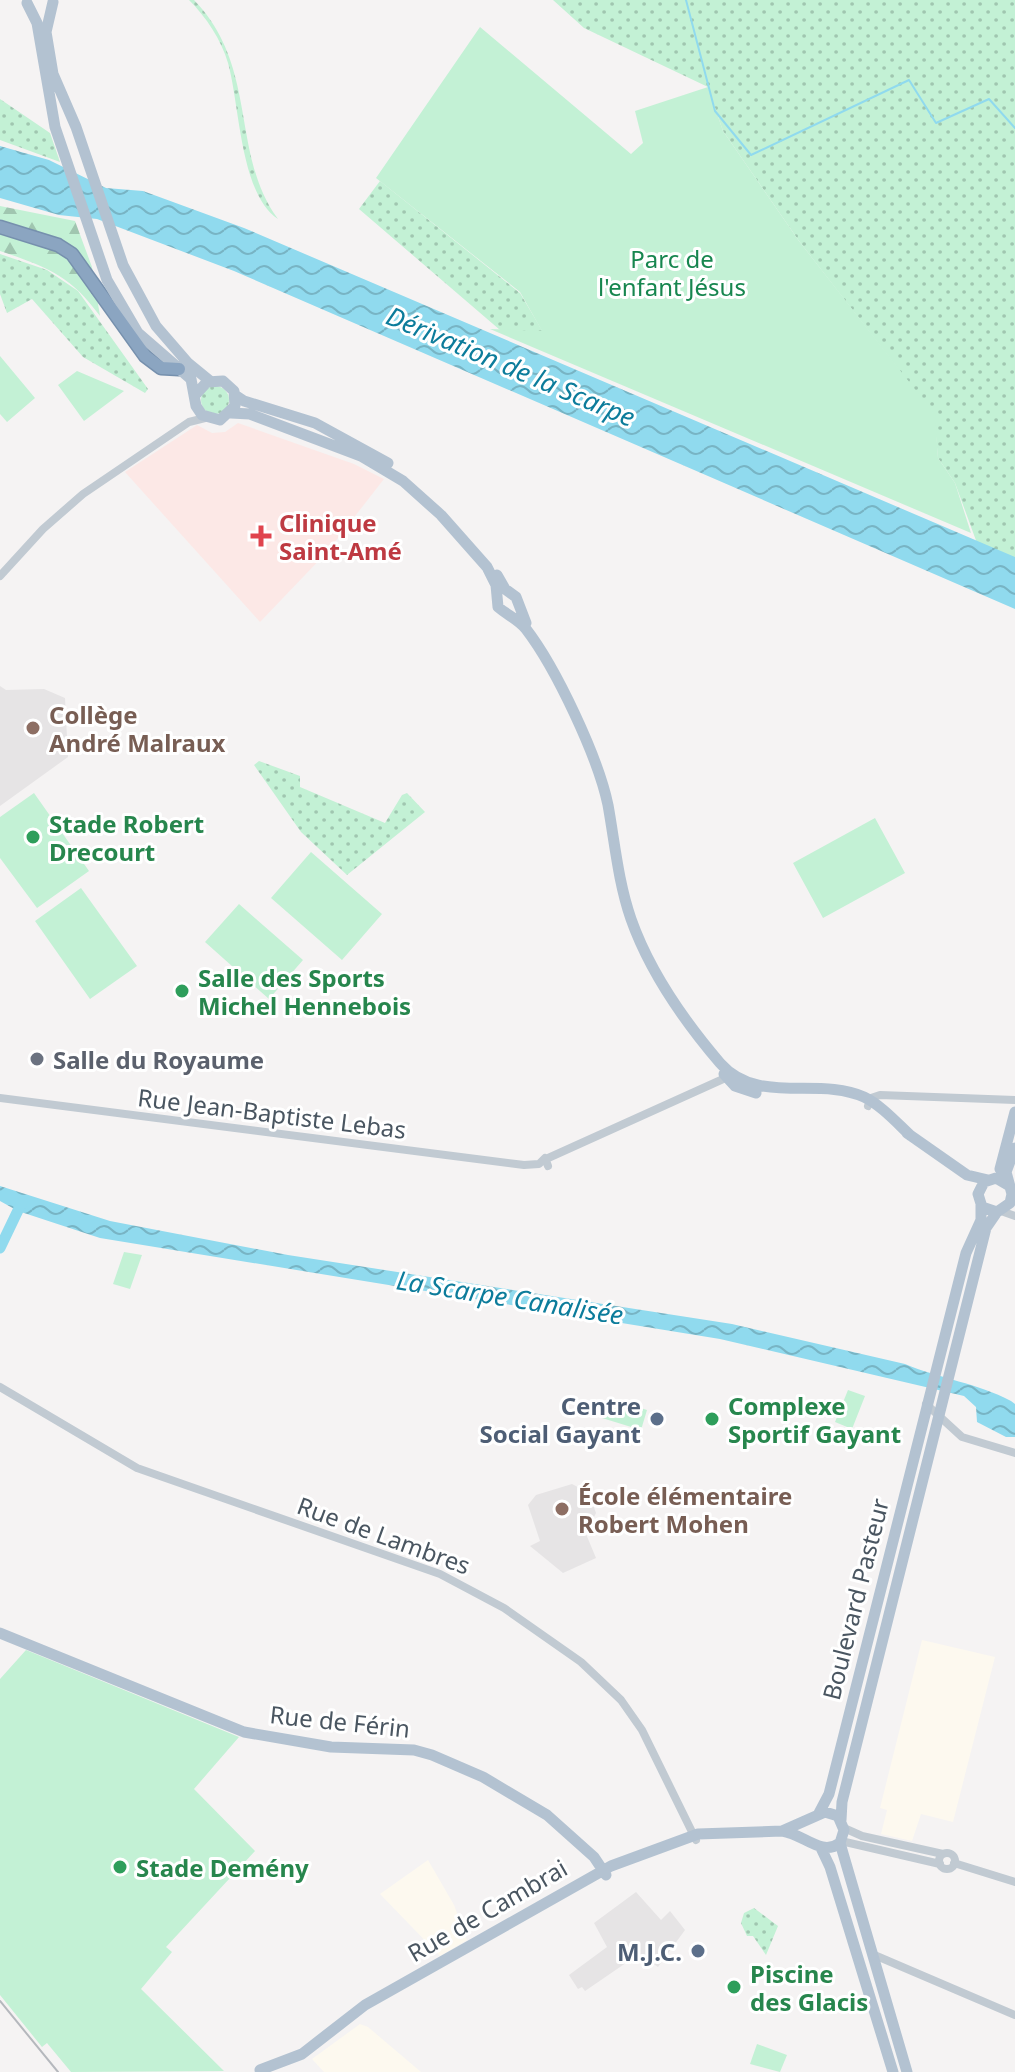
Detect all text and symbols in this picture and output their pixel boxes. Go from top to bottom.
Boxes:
park label: Parc de l'enfant Jésus [598,242,746,303]
water label: Dérivation de la Scarpe [381,297,641,435]
place label: Clinique Saint-Amé [279,506,402,567]
marker: Clinique Saint-Amé [250,525,272,547]
place label: Collège André Malraux [49,698,226,759]
marker: Collège André Malraux [24,719,42,737]
place label: Stade Robert Drecourt [49,807,204,868]
marker: Stade Robert Drecourt [24,828,42,846]
place label: Salle des Sports Michel Hennebois [198,961,411,1022]
marker: Salle des Sports Michel Hennebois [173,982,191,1000]
place label: Salle du Royaume [53,1043,264,1076]
marker: Salle du Royaume [28,1050,46,1068]
street label: Rue Jean-Baptiste Lebas [136,1080,408,1146]
water label: La Scarpe Canalisée [394,1261,626,1333]
place label: Centre Social Gayant [480,1389,641,1450]
place label: Complexe Sportif Gayant [728,1389,901,1450]
marker: Centre Social Gayant [648,1410,666,1428]
marker: Complexe Sportif Gayant [703,1410,721,1428]
place label: École élémentaire Robert Mohen [578,1479,792,1540]
street label: Rue de Lambres [293,1488,475,1582]
street label: Boulevard Pasteur [814,1495,896,1703]
marker: École élémentaire Robert Mohen [553,1500,571,1518]
street label: Rue de Férin [268,1697,412,1745]
place label: Stade Demény [136,1851,309,1884]
street label: Rue de Cambrai [401,1851,573,1969]
marker: Stade Demény [111,1858,129,1876]
place label: M.J.C. [617,1935,682,1968]
marker: M.J.C. [689,1942,707,1960]
place label: Piscine des Glacis [750,1957,868,2018]
marker: Piscine des Glacis [725,1978,743,1996]

